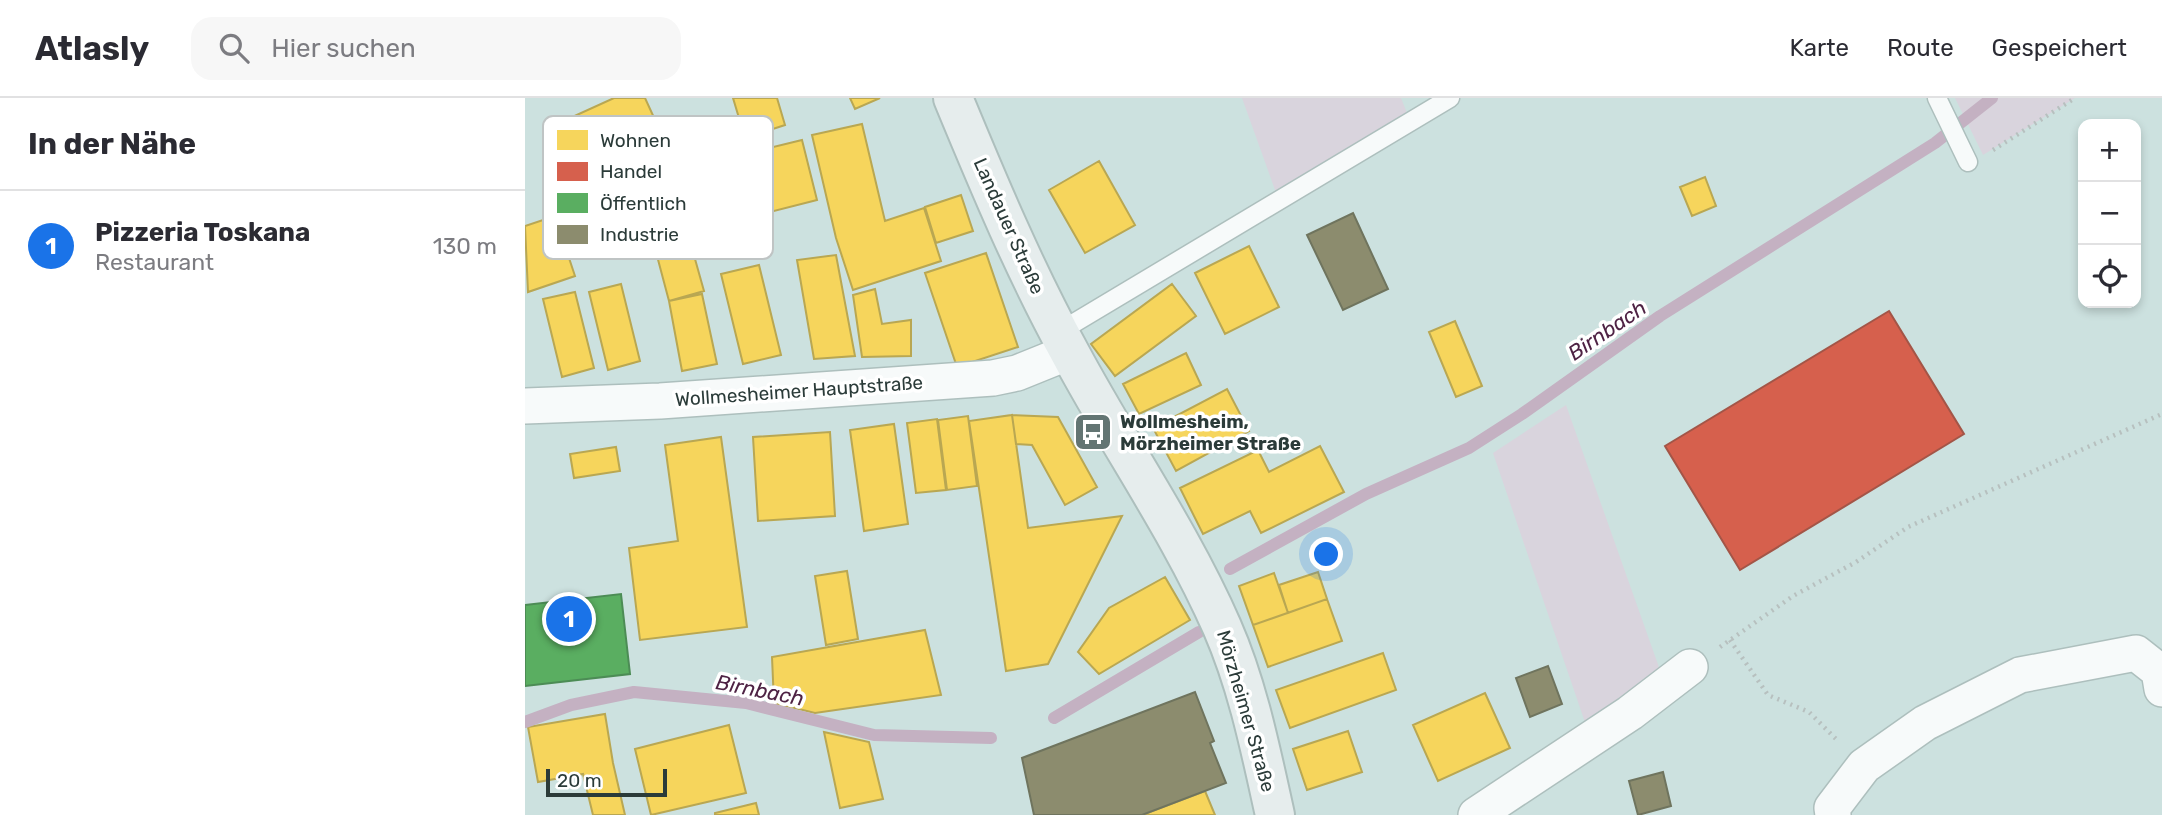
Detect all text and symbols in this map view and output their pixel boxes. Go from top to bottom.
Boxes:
search box [191,17,681,80]
text: Atlasly [35,29,149,68]
icon: search [215,29,253,67]
text: Hier suchen [271,33,416,64]
text: Karte [1790,34,1849,62]
text: Route [1887,34,1954,62]
text: Gespeichert [1992,34,2127,62]
legend [543,116,773,259]
map controls [2078,119,2141,308]
button: + [2078,119,2141,182]
text: In der Nähe [28,126,196,162]
text: Wohnen [600,129,671,152]
street label: Landauer Straße [969,154,1049,298]
text: Handel [600,160,662,183]
button: − [2078,182,2141,245]
text: Öffentlich [600,192,687,215]
text: Pizzeria Toskana [95,217,310,248]
text: Industrie [600,223,679,246]
text: 1 [45,232,57,260]
text: 130 m [433,232,497,260]
button: locate [2078,245,2141,308]
text: Restaurant [95,248,214,276]
water label: Birnbach [1563,295,1651,365]
street label: Wollmesheimer Hauptstraße [674,371,924,411]
place label: Wollmesheim, Mörzheimer Straße [1120,410,1301,455]
bus stop icon: Wollmesheim, Mörzheimer Straße [1072,411,1114,453]
your location [1309,537,1343,571]
pin: 1 [546,593,592,645]
street label: Mörzheimer Straße [1212,627,1280,795]
water label: Birnbach [714,669,806,711]
scale bar [546,766,667,798]
text: 20 m [557,769,602,792]

